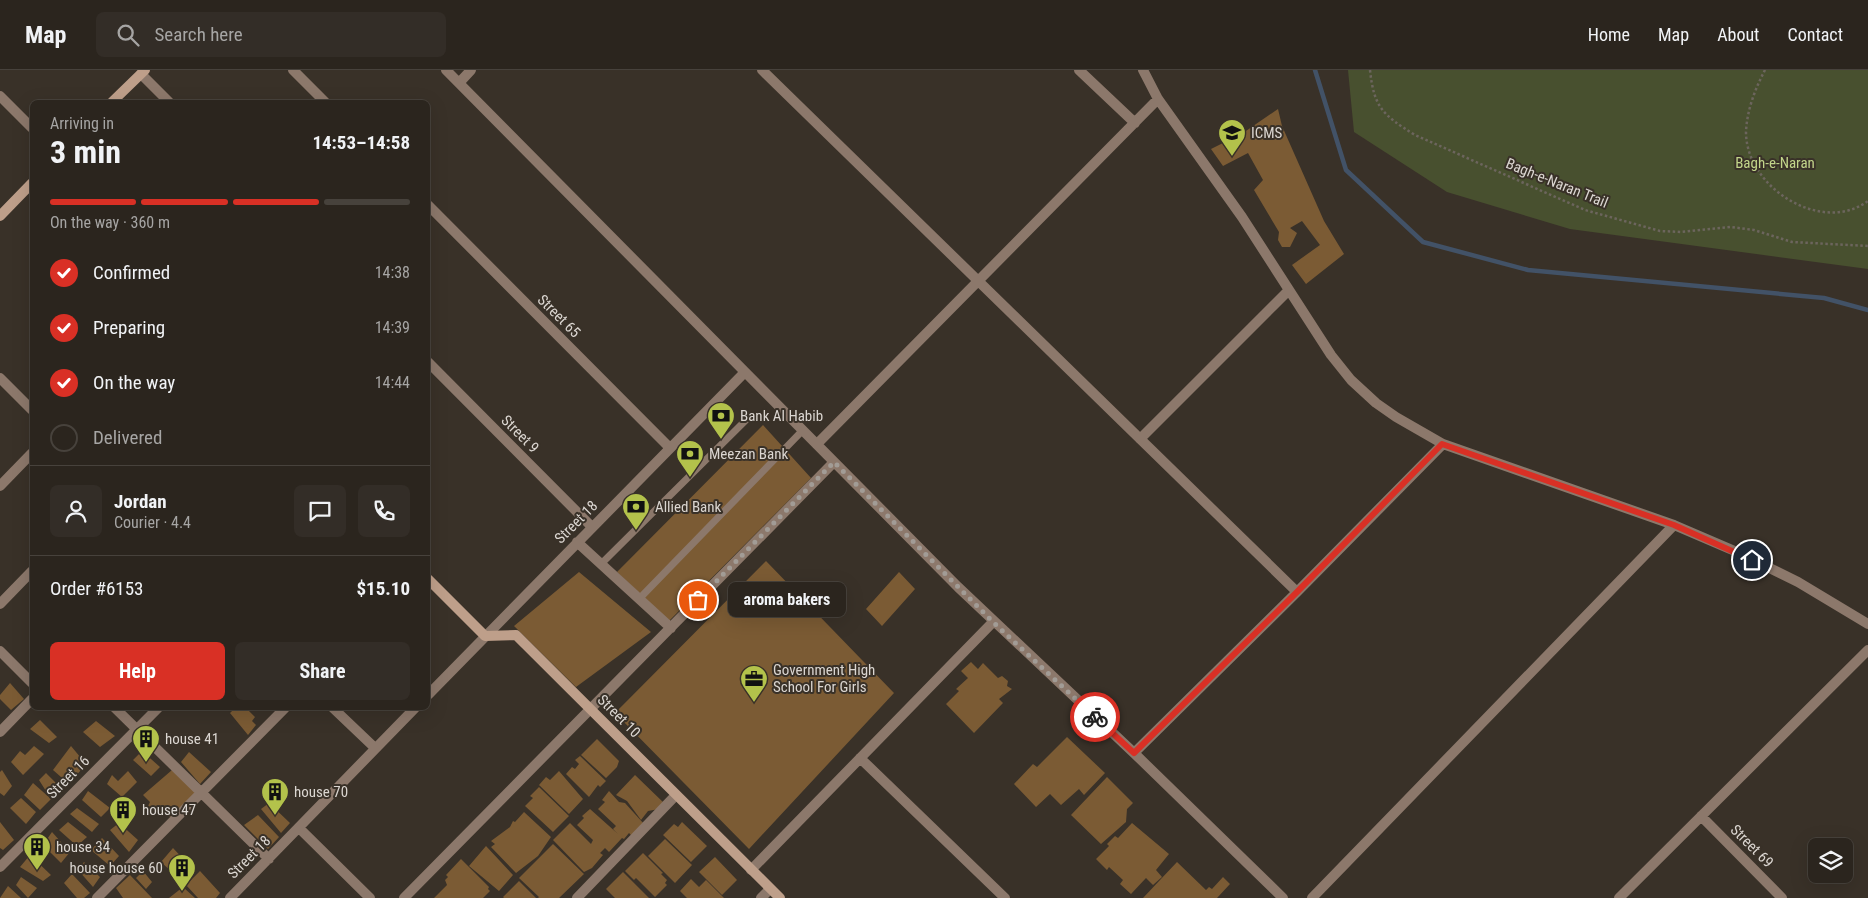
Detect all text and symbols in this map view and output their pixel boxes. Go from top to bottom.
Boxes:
search box [96,12,446,57]
text: Map [25,21,66,49]
icon: search [114,21,142,49]
text: Search here [154,23,243,46]
text: Home [1588,24,1630,45]
text: Map [1658,24,1689,45]
text: About [1717,24,1759,45]
text: Contact [1787,24,1843,45]
text: Arriving in [50,114,114,133]
school or university icon: ICMS [1217,118,1247,157]
place label: ICMS [1251,124,1283,142]
text: 14:53–14:58 [312,131,410,154]
text: 3 min [50,133,121,171]
street label: Bagh-e-Naran Trail [1503,154,1611,212]
park label: Bagh-e-Naran [1735,154,1815,172]
text: On the way · 360 m [50,213,170,232]
icon: check [50,259,78,287]
text: Confirmed [93,261,170,284]
text: 14:38 [375,263,410,282]
street label: Street 65 [534,291,584,341]
icon: check [50,314,78,342]
text: Preparing [93,316,165,339]
text: 14:39 [375,318,410,337]
icon: check [50,369,78,397]
text: On the way [93,371,175,394]
text: 14:44 [375,373,410,392]
bank icon: Bank Al Habib [706,401,736,440]
place label: Bank Al Habib [740,407,823,425]
street label: Street 9 [497,411,543,457]
text: Delivered [93,426,162,449]
bank icon: Meezan Bank [675,439,705,478]
place label: Meezan Bank [709,445,789,463]
button: person [50,485,102,537]
button: chat [294,485,346,537]
button: phone [358,485,410,537]
text: Jordan [114,490,167,513]
bank icon: Allied Bank [621,492,651,531]
street label: Street 18 [551,497,601,547]
place label: Allied Bank [655,498,722,516]
text: Courier · 4.4 [114,513,191,532]
pin [1731,539,1773,581]
icon: home [1738,546,1766,574]
text: Order #6153 [50,577,143,600]
text: $15.10 [356,577,410,600]
pin [677,579,719,621]
callout: aroma bakers [728,582,846,618]
icon: bag [684,586,712,614]
text: aroma bakers [744,590,830,609]
button: Help [50,642,225,700]
button: Share [235,642,410,700]
place label: Government High School For Girls [773,661,875,696]
office icon: Government High School For Girls [739,664,769,703]
street label: Street 10 [594,691,644,741]
courier [1070,692,1120,742]
icon: bike [1081,703,1109,731]
building icon: house 41 [131,724,161,763]
place label: house 41 [165,730,219,748]
street label: Street 16 [43,752,93,802]
building icon: house 70 [260,777,290,816]
place label: house 70 [294,783,348,801]
building icon: house 47 [108,795,138,834]
place label: house 47 [142,801,196,819]
street label: Street 69 [1727,821,1777,871]
building icon: house 34 [22,832,52,871]
street label: Street 18 [224,832,274,882]
place label: house 34 [56,838,110,856]
map controls [1808,838,1853,883]
button: layers [1808,838,1853,883]
building icon: house house 60 [167,853,197,892]
place label: house house 60 [70,859,163,877]

